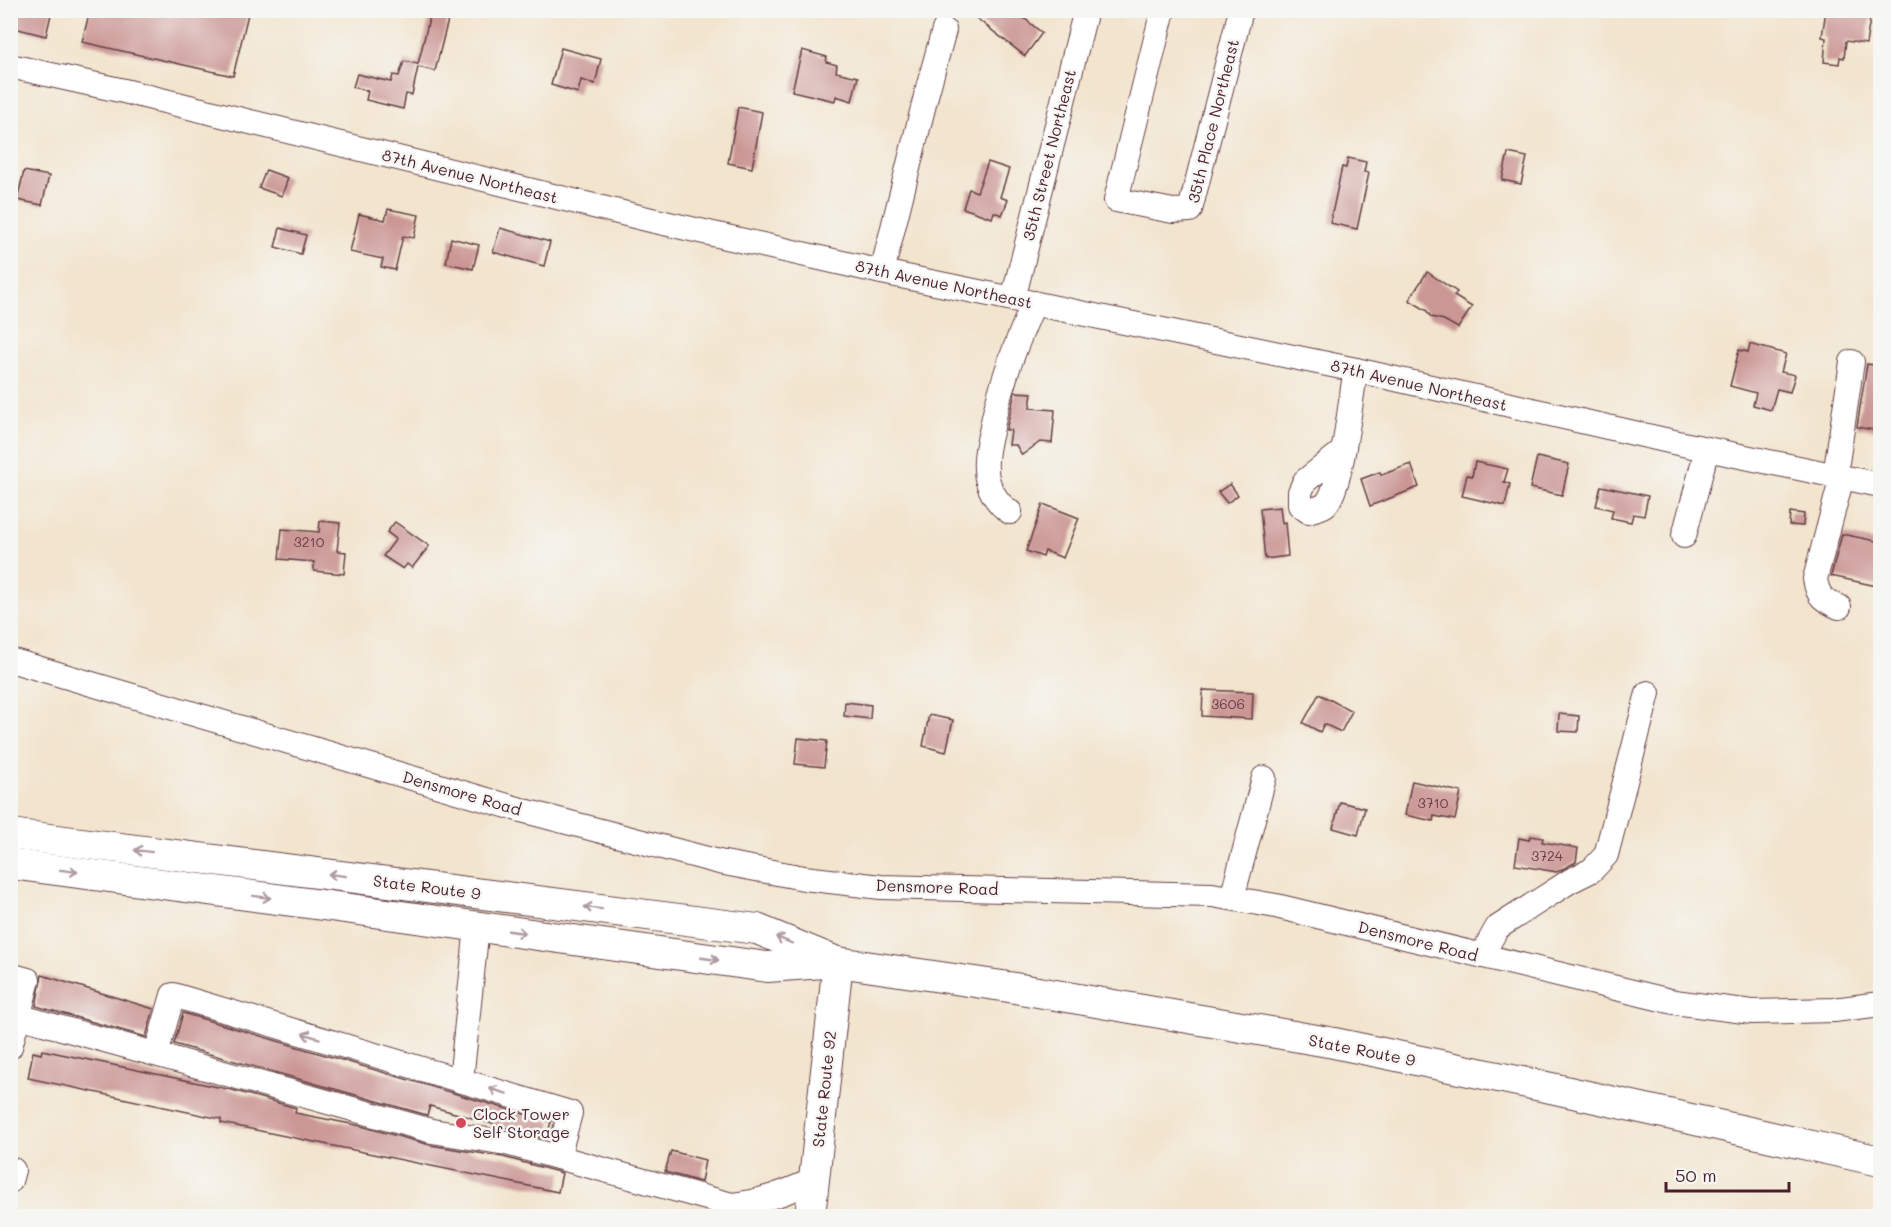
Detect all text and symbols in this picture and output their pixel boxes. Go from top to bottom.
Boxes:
street label: 35th Place Northeast [1182,37,1243,205]
street label: 35th Street Northeast [1017,67,1080,243]
street label: 87th Avenue Northeast [380,144,560,208]
street label: 87th Avenue Northeast [854,254,1034,313]
street label: 87th Avenue Northeast [1329,354,1509,415]
house number: 3210 [294,532,325,551]
house number: 3606 [1211,694,1245,713]
street label: Densmore Road [400,766,524,820]
house number: 3710 [1418,793,1449,812]
one-way arrow [134,845,154,856]
house number: 3724 [1531,846,1564,865]
one-way arrow [58,866,78,877]
one-way arrow [327,869,347,880]
street label: State Route 9 [372,869,482,904]
street label: Densmore Road [875,874,999,899]
one-way arrow [251,891,271,902]
one-way arrow [583,902,603,913]
street label: Densmore Road [1356,915,1480,966]
one-way arrow [507,927,527,938]
one-way arrow [775,934,794,945]
one-way arrow [700,954,720,965]
street label: State Route 9 [1307,1029,1417,1070]
one-way arrow [302,1030,321,1041]
street label: State Route 92 [807,1030,840,1148]
one-way arrow [489,1085,508,1096]
place label: Clock Tower Self Storage [473,1103,570,1142]
marker: Clock Tower Self Storage [454,1116,468,1130]
scale bar [1666,1155,1789,1193]
text: 50 m [1675,1163,1717,1187]

